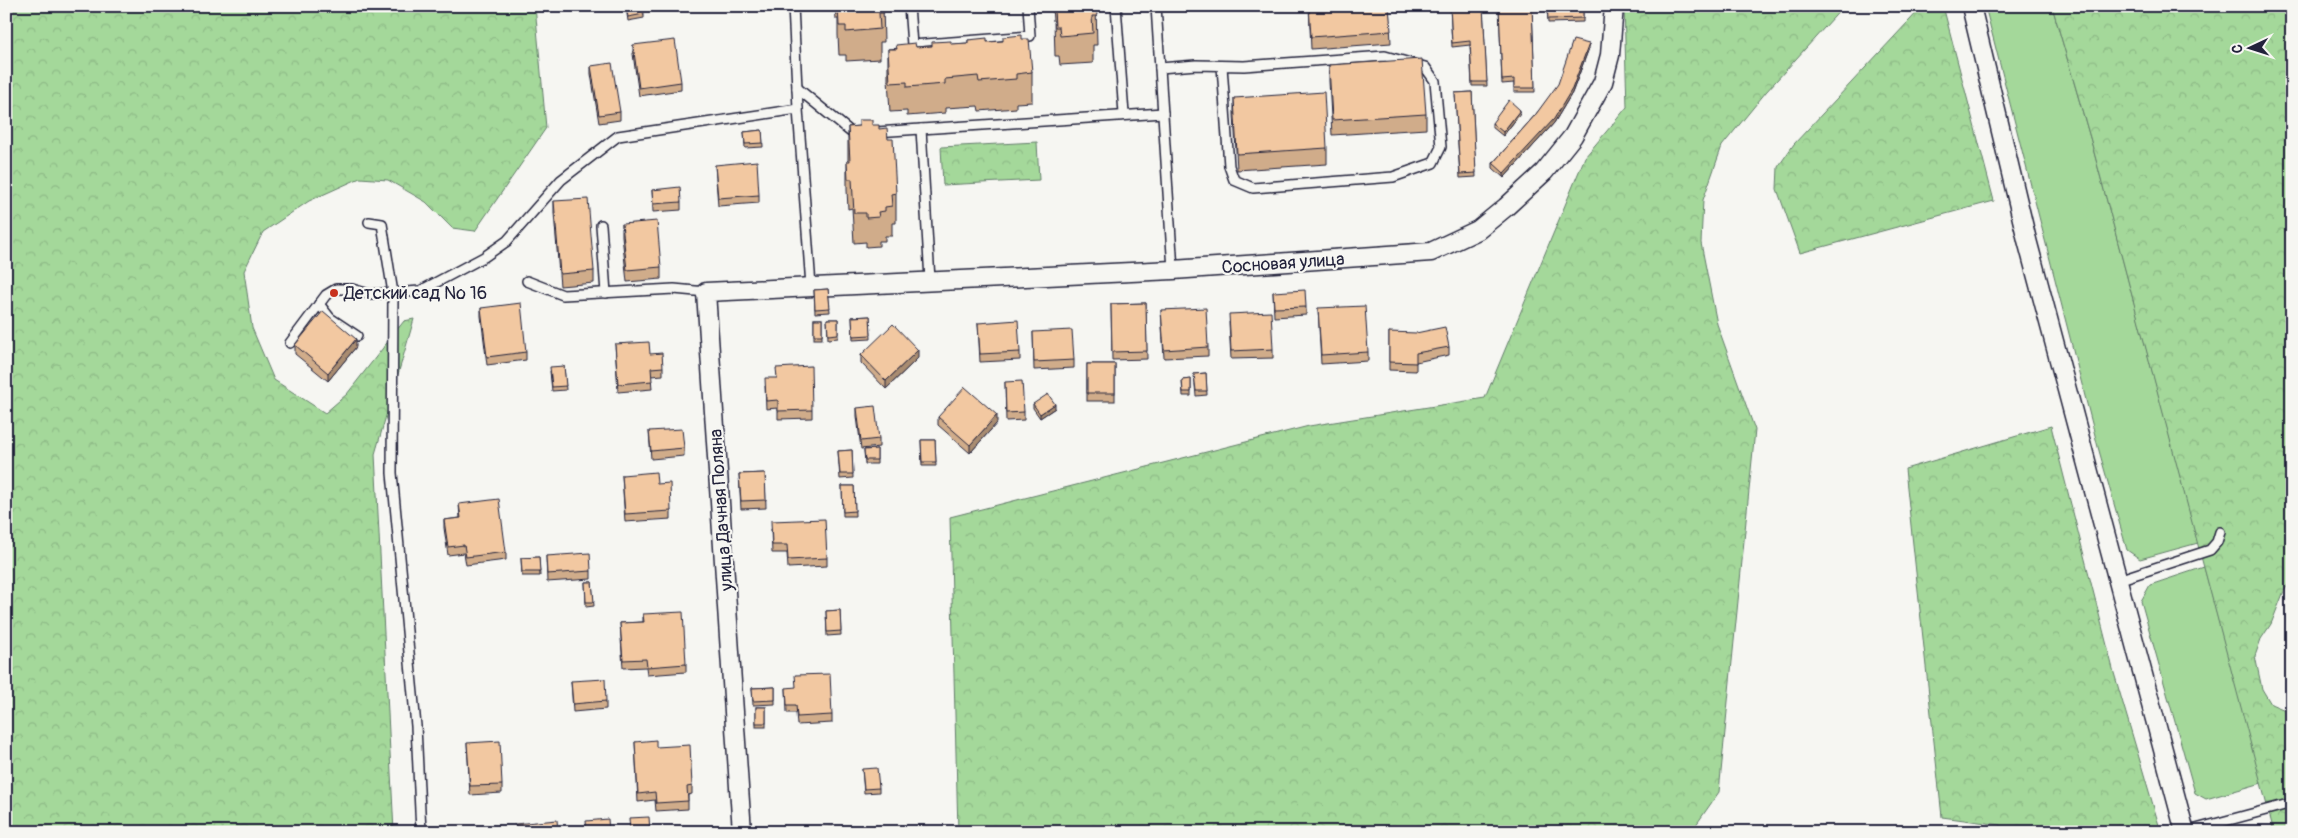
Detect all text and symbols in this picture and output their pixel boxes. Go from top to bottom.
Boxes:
north arrow [2226,22,2276,72]
text: С [2229,44,2246,54]
street label: Сосновая улица [1221,248,1345,279]
place label: Детский сад № 16 [343,282,487,305]
marker: Детский сад № 16 [328,287,340,299]
street label: улица Дачная Поляна [704,428,739,593]

